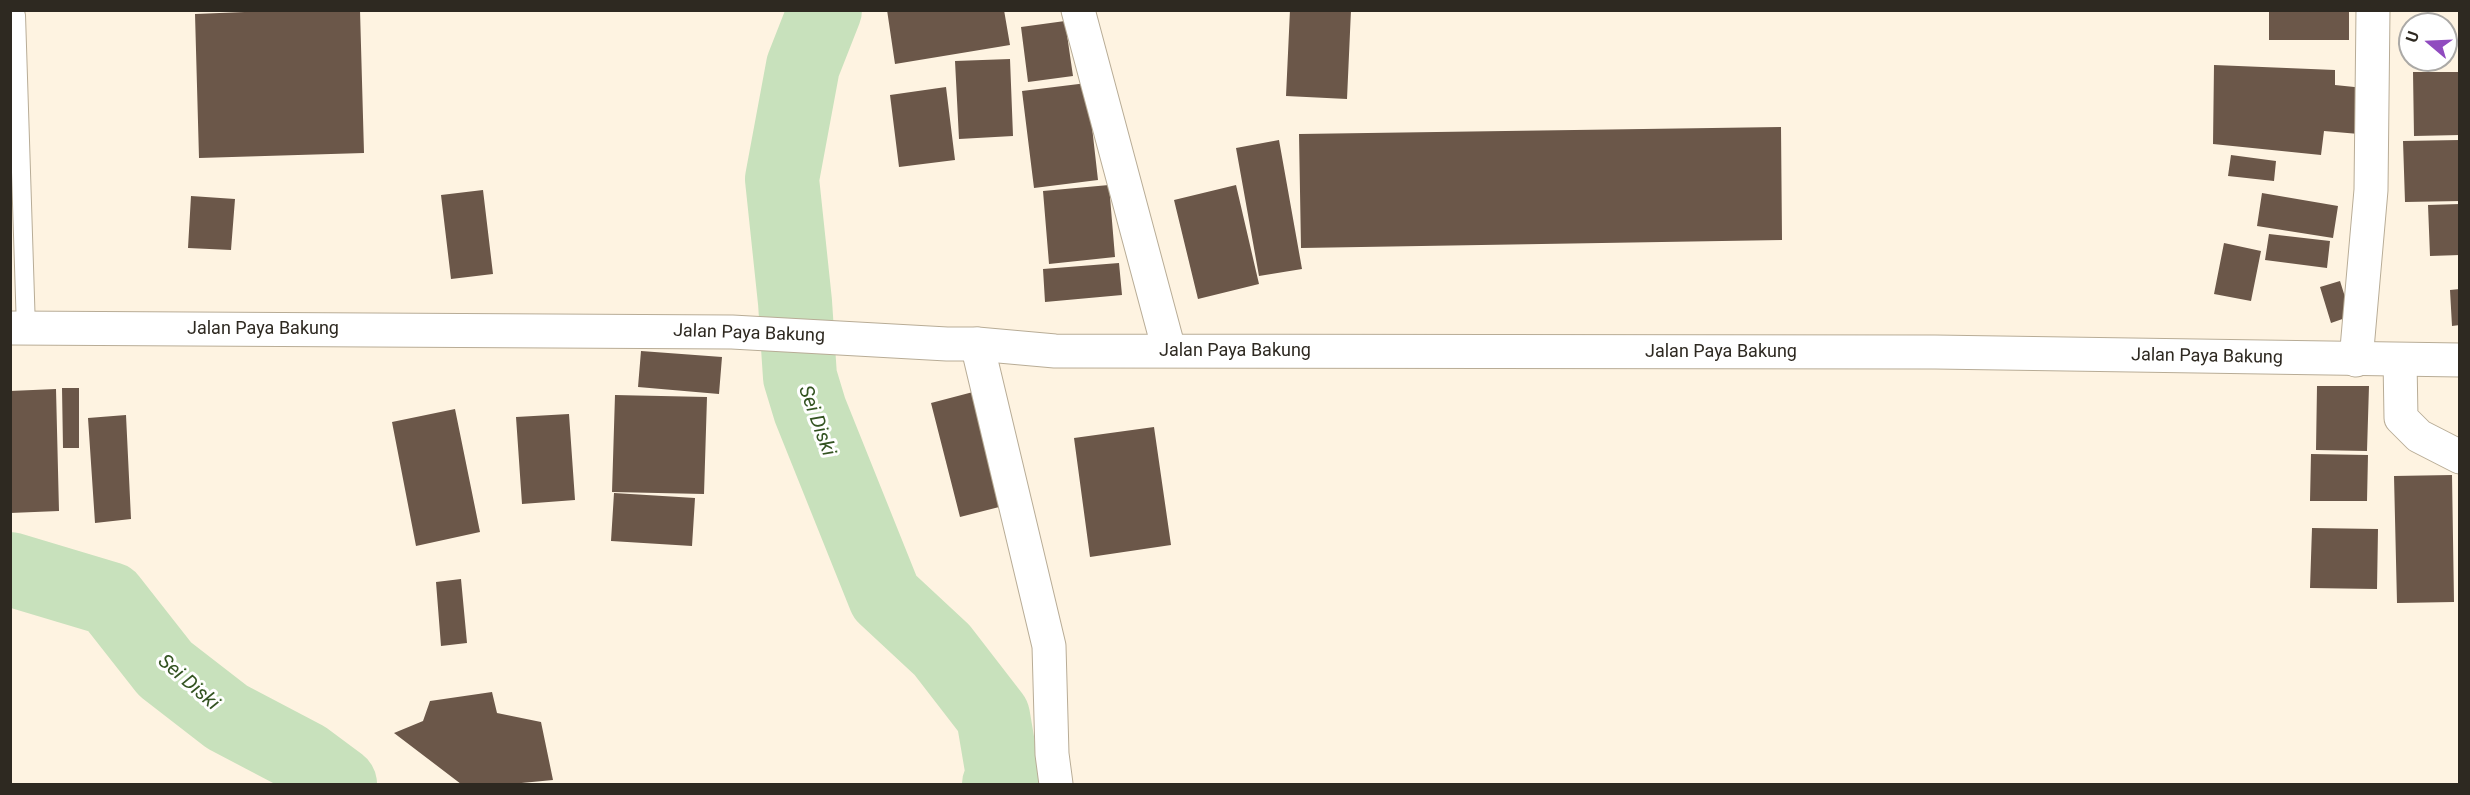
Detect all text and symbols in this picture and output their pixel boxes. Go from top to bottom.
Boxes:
north arrow [2398,12,2458,72]
text: U [2402,29,2423,45]
street label: Jalan Paya Bakung [187,318,339,340]
street label: Jalan Paya Bakung [673,321,825,347]
street label: Jalan Paya Bakung [1159,340,1311,362]
street label: Jalan Paya Bakung [1645,341,1797,363]
street label: Jalan Paya Bakung [2131,345,2283,369]
water label: Sei Diski [792,382,840,460]
water label: Sei Diski [152,650,224,716]

